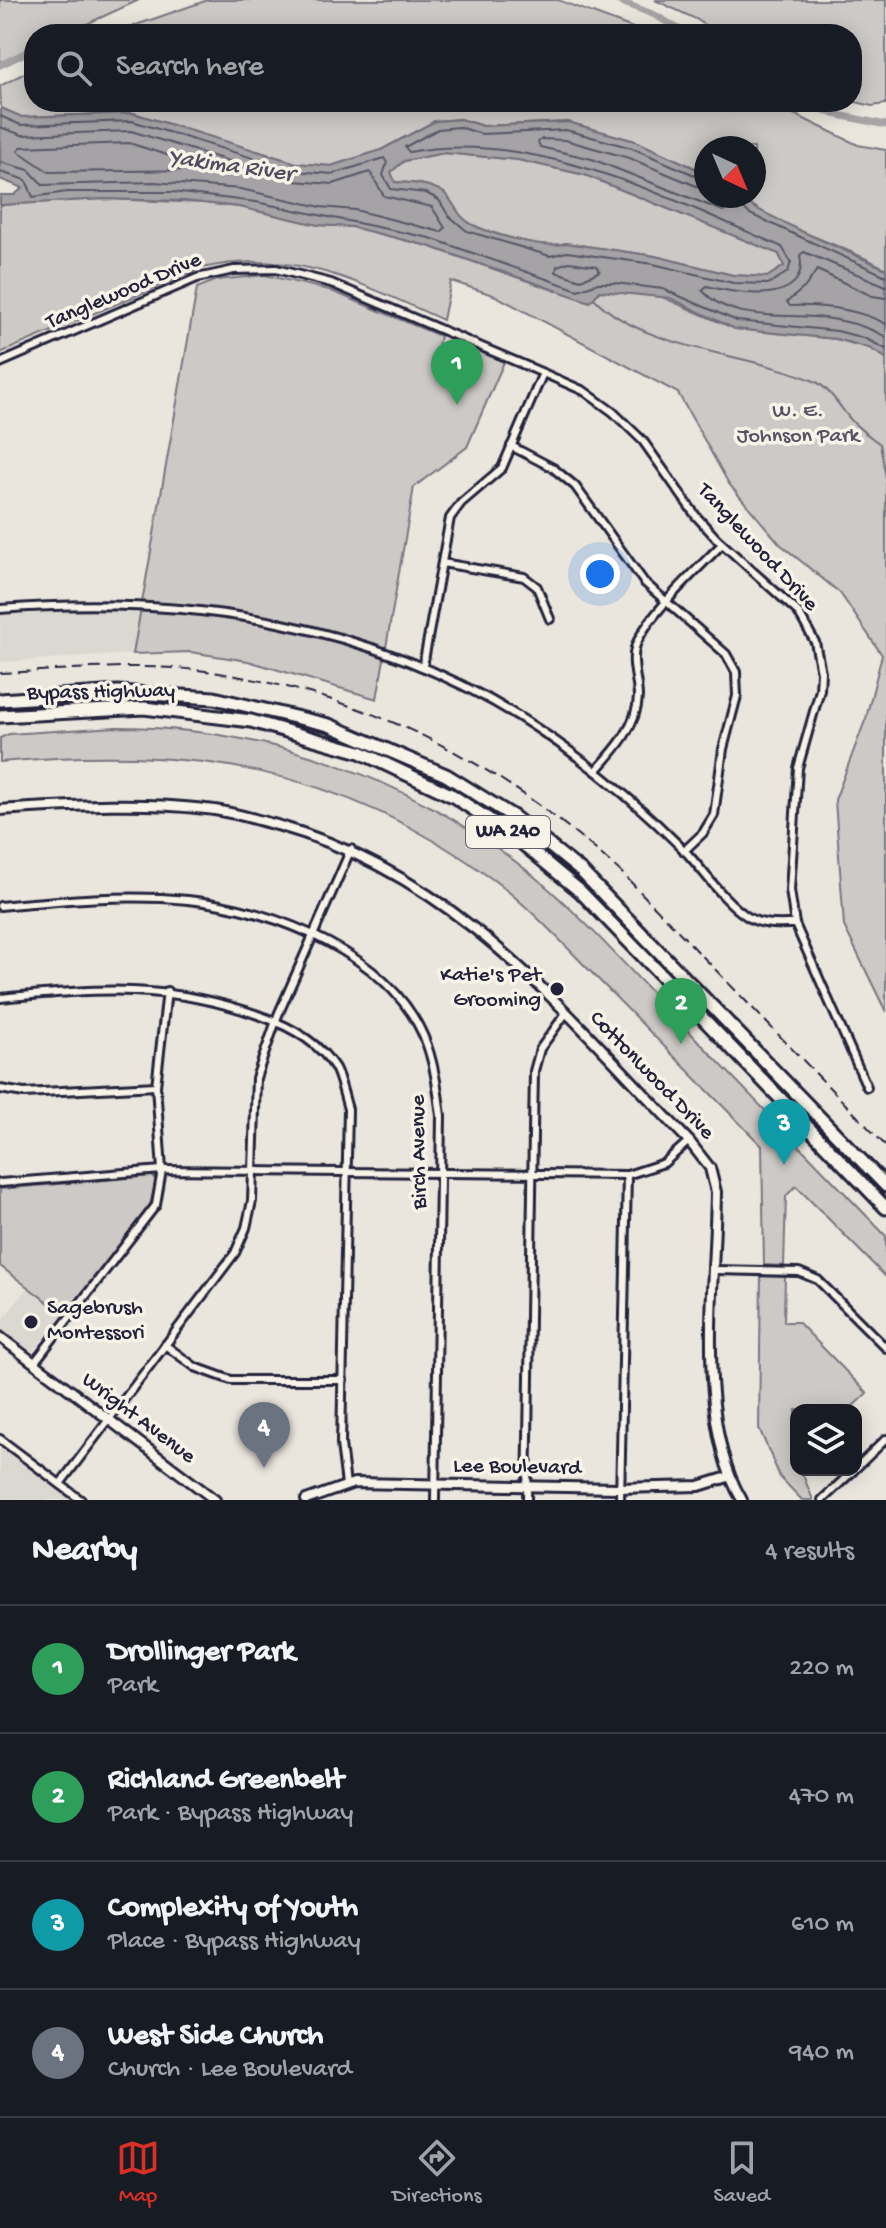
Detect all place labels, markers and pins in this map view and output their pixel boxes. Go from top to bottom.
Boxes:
pin: 1 [431,339,483,405]
place label: Katie's Pet Grooming [440,963,543,1014]
pin: 2 [655,978,707,1044]
marker: Katie's Pet Grooming [548,980,566,998]
pin: 3 [758,1099,810,1165]
place label: Sagebrush Montessori [47,1296,145,1347]
marker: Sagebrush Montessori [22,1313,40,1331]
pin: 4 [238,1402,290,1468]

